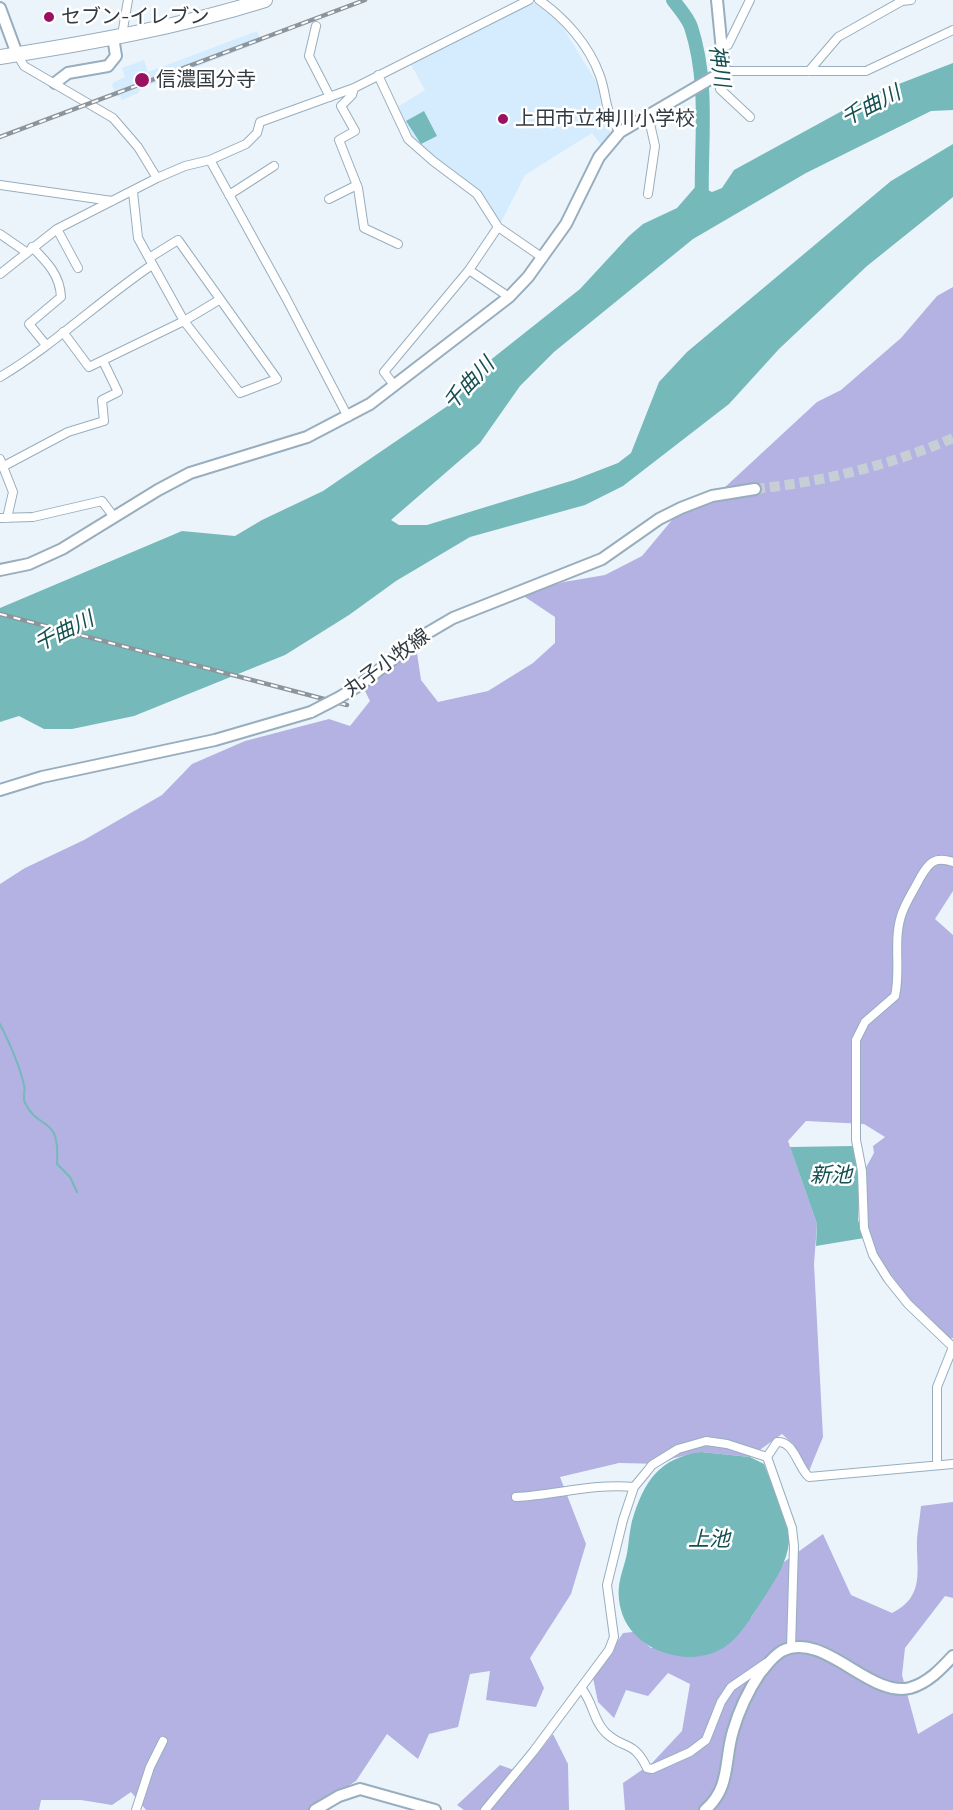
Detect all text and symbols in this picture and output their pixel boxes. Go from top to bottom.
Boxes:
place label: セブン-イレブン [61,5,209,29]
marker: セブン-イレブン [42,10,56,24]
water label: 神川 [704,43,734,89]
place label: 信濃国分寺 [156,68,256,92]
marker: 信濃国分寺 [133,71,151,89]
water label: 千曲川 [837,80,905,132]
place label: 上田市立神川小学校 [515,107,695,131]
marker: 上田市立神川小学校 [496,112,510,126]
water label: 千曲川 [438,352,500,416]
water label: 千曲川 [30,607,98,657]
street label: 丸子小牧線 [339,624,435,702]
water label: 新池 [810,1163,852,1189]
water label: 上池 [688,1527,730,1553]

